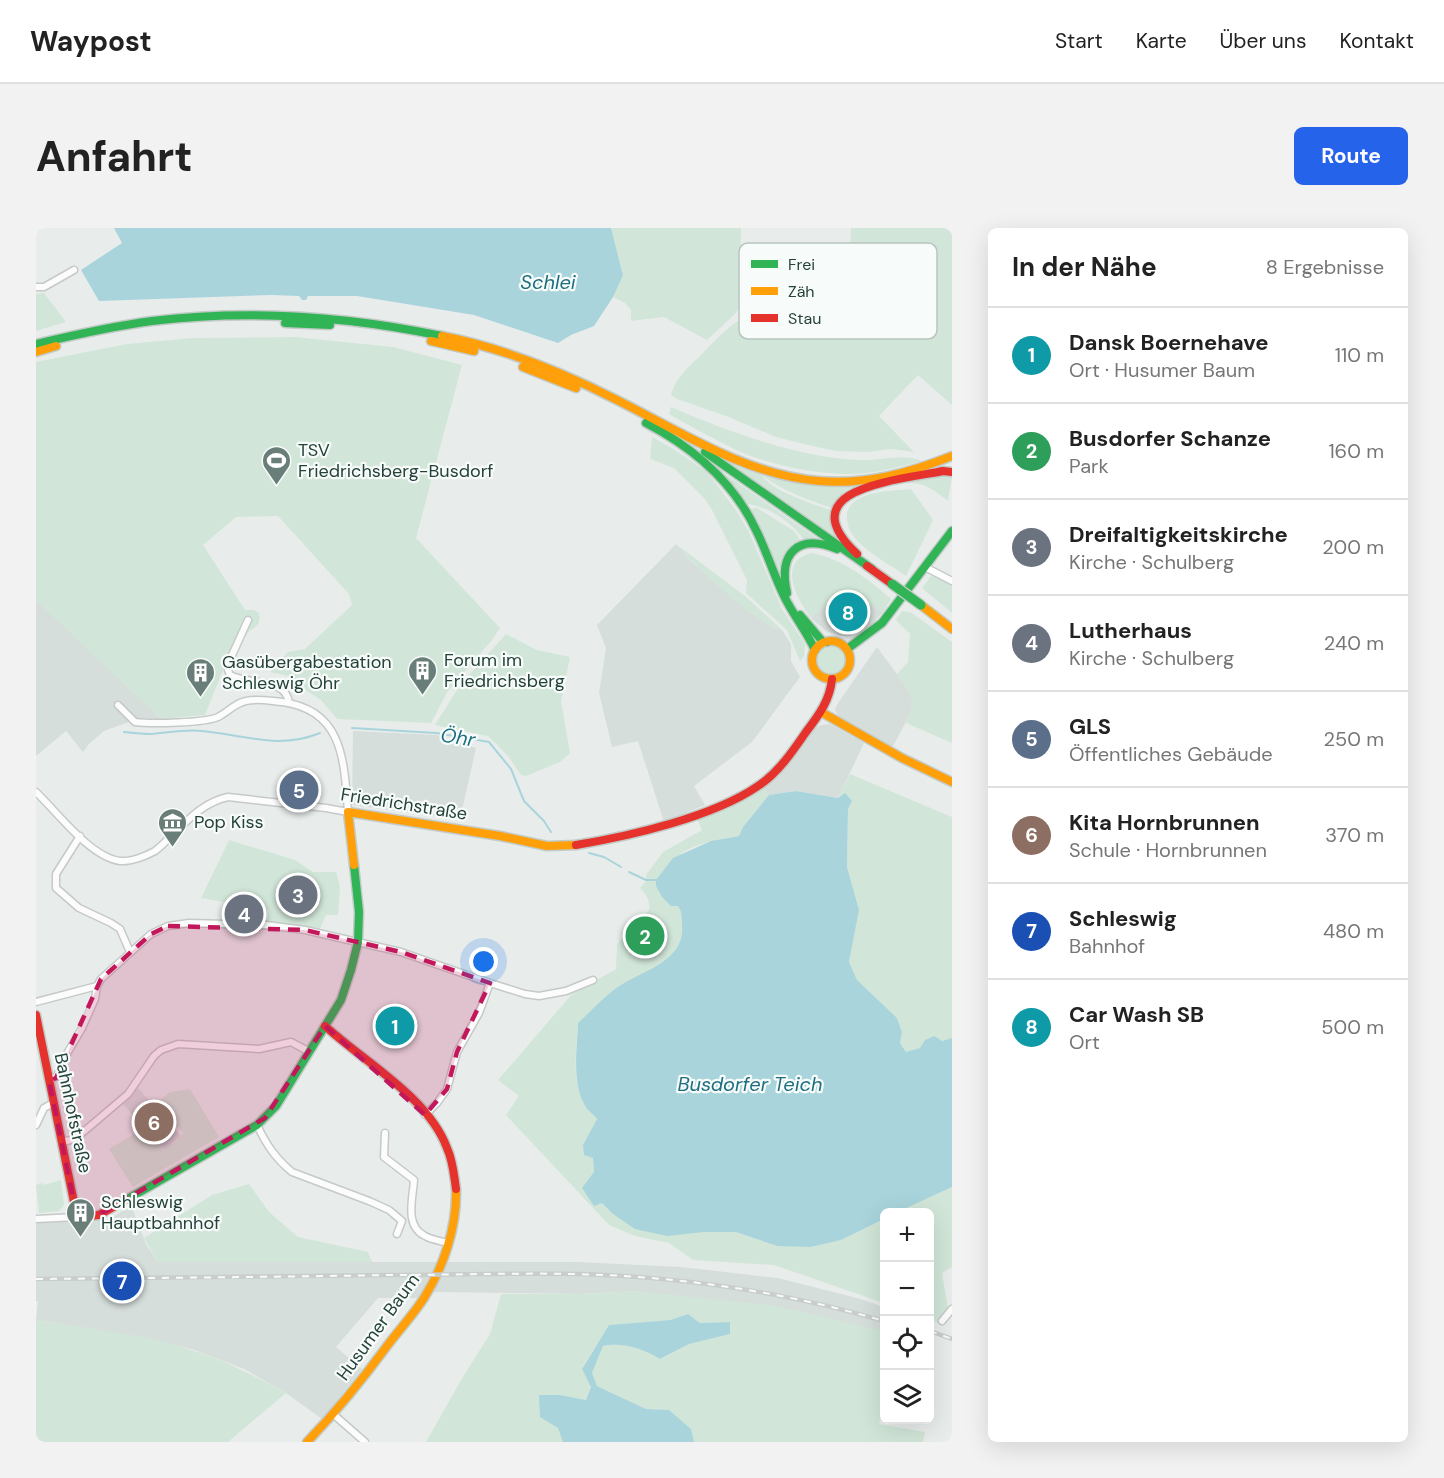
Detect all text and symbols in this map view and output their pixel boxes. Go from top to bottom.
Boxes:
text: Waypost [30,23,152,60]
text: Start [1055,27,1103,55]
text: Karte [1136,27,1187,55]
text: Über uns [1220,27,1306,55]
text: Kontakt [1339,27,1414,55]
button: Route [1294,127,1408,185]
text: Anfahrt [36,129,192,184]
legend [739,243,937,339]
text: In der Nähe [1012,250,1157,284]
text: Frei [788,254,815,275]
text: 8 Ergebnisse [1266,254,1384,280]
water label: Schlei [520,269,577,295]
text: Zäh [788,281,815,302]
text: Stau [788,308,821,329]
text: Dansk Boernehave [1069,328,1268,357]
text: 1 [1028,342,1035,368]
text: 110 m [1335,342,1384,368]
text: Ort · Husumer Baum [1069,357,1255,383]
text: Busdorfer Schanze [1069,424,1271,453]
place label: TSV Friedrichsberg-Busdorf [298,438,493,483]
text: 2 [1026,438,1037,464]
text: 160 m [1328,438,1384,464]
sports icon: TSV Friedrichsberg-Busdorf [261,444,293,486]
text: Park [1069,453,1109,479]
text: Dreifaltigkeitskirche [1069,520,1288,549]
text: 3 [1025,534,1038,560]
text: 200 m [1322,534,1384,560]
text: Kirche · Schulberg [1069,549,1234,575]
pin: 8 [828,590,868,634]
text: Lutherhaus [1069,616,1192,645]
text: 4 [1025,630,1038,656]
text: 240 m [1324,630,1384,656]
text: Kirche · Schulberg [1069,645,1234,671]
place label: Forum im Friedrichsberg [444,648,565,693]
place label: Gasübergabestation Schleswig Öhr [222,650,392,695]
building icon: Forum im Friedrichsberg [407,654,439,696]
building icon: Gasübergabestation Schleswig Öhr [185,656,217,698]
text: GLS [1069,712,1111,741]
water label: Öhr [439,721,478,753]
text: 5 [1025,726,1038,752]
text: 250 m [1323,726,1384,752]
text: Öffentliches Gebäude [1069,741,1273,767]
pin: 5 [280,768,318,812]
street label: Friedrichstraße [339,782,469,826]
museum icon: Pop Kiss [157,806,189,848]
text: Kita Hornbrunnen [1069,808,1260,837]
place label: Pop Kiss [194,810,264,834]
text: 6 [1025,822,1038,848]
text: 370 m [1325,822,1384,848]
text: Schule · Hornbrunnen [1069,837,1267,863]
pin: 3 [278,872,318,918]
pin: 4 [224,892,264,936]
text: Schleswig [1069,904,1177,933]
pin: 2 [626,914,664,958]
text: 7 [1026,918,1037,944]
text: 480 m [1323,918,1384,944]
text: Bahnhof [1069,933,1145,959]
your location [469,947,498,976]
text: Car Wash SB [1069,1000,1204,1029]
pin: 1 [376,1004,414,1048]
text: 8 [1025,1014,1038,1040]
text: 500 m [1321,1014,1384,1040]
text: Ort [1069,1029,1100,1055]
street label: Bahnhofstraße [49,1051,97,1175]
water label: Busdorfer Teich [677,1071,823,1097]
pin: 6 [134,1100,174,1144]
place label: Schleswig Hauptbahnhof [101,1190,220,1235]
building icon: Schleswig Hauptbahnhof [64,1196,96,1238]
map controls [880,1208,934,1424]
button: + [880,1208,934,1262]
pin: 7 [102,1258,142,1304]
button: − [880,1262,934,1316]
street label: Husumer Baum [331,1269,425,1385]
button: locate [880,1316,934,1370]
button: layers [880,1370,934,1424]

